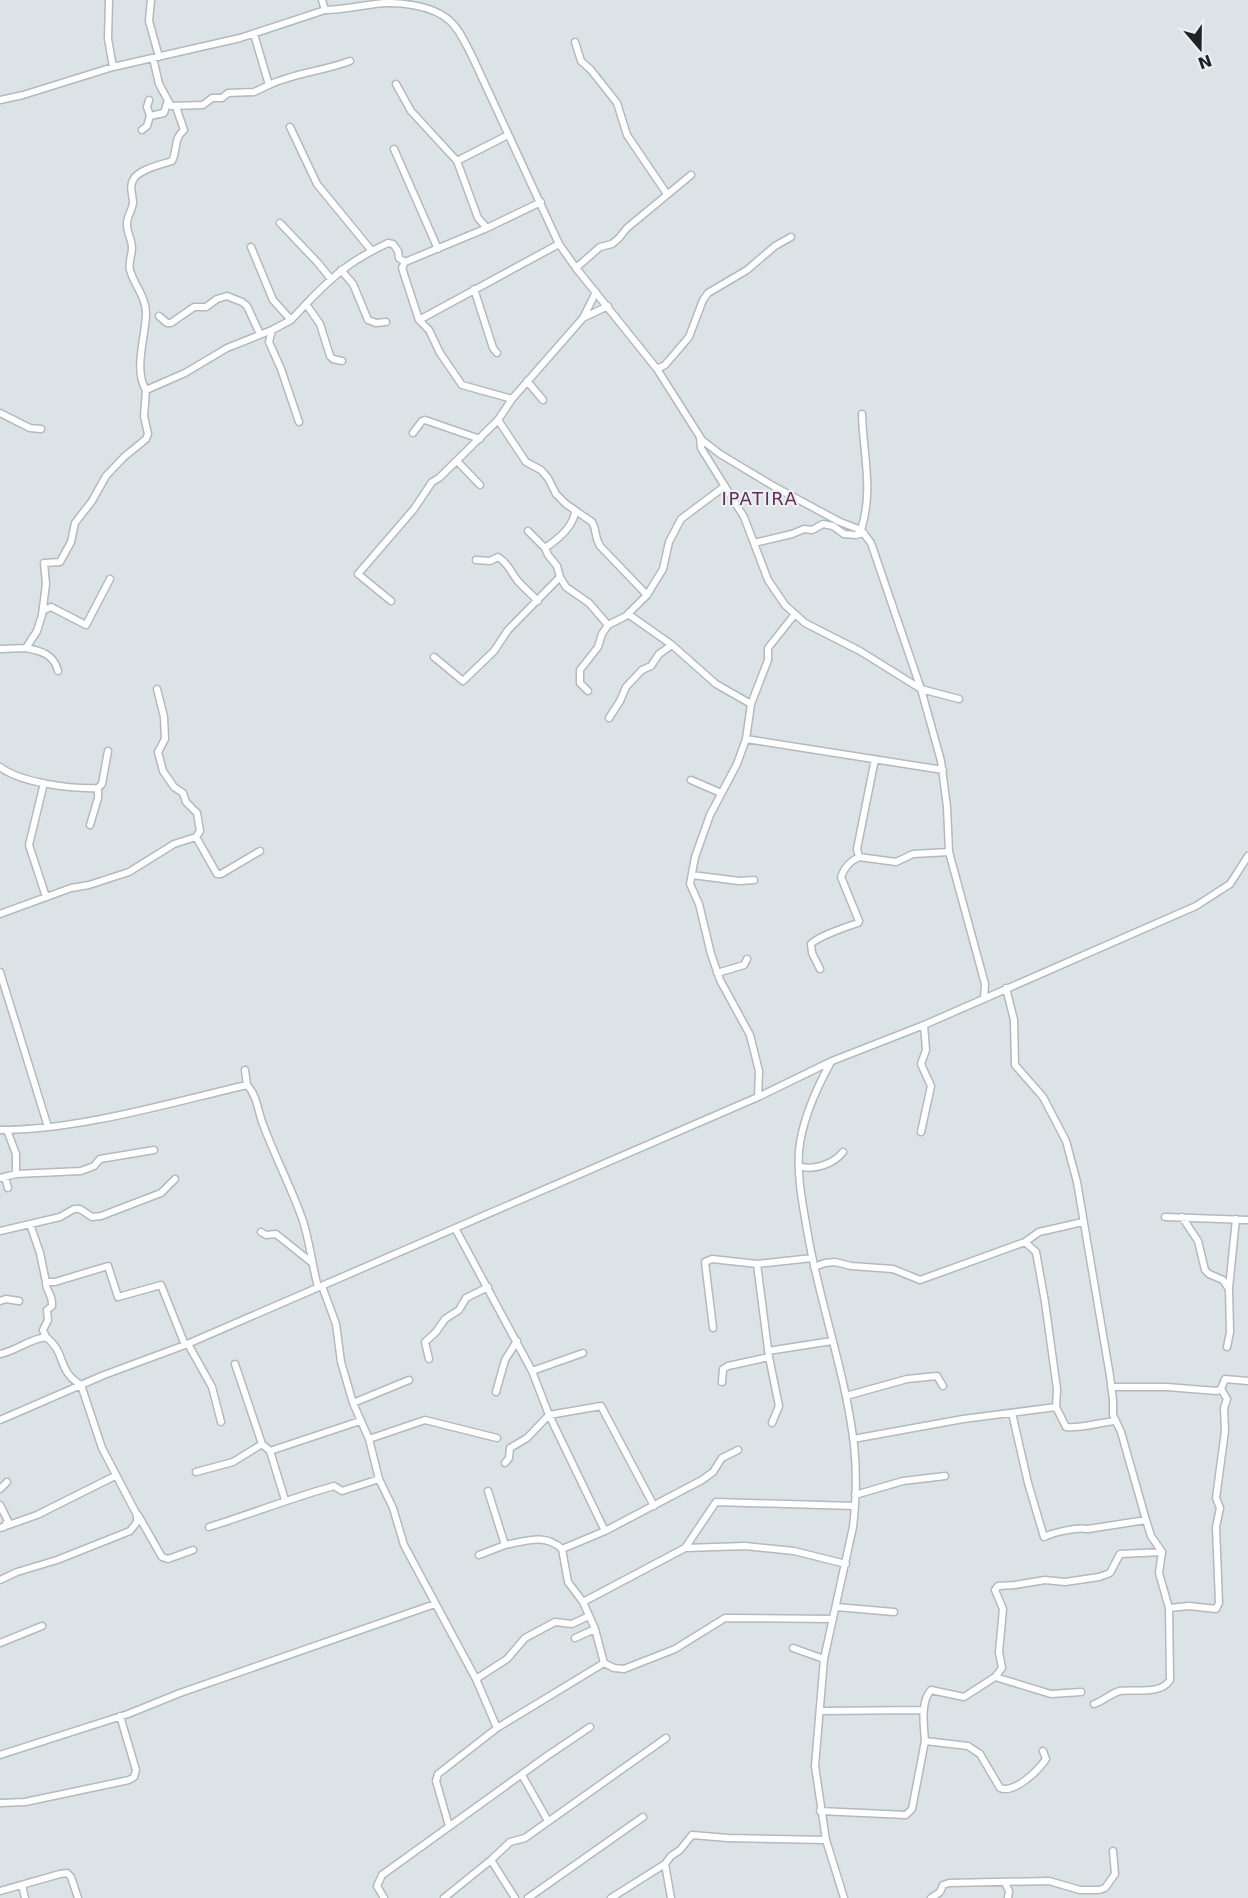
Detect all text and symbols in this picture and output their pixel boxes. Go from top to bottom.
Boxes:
north arrow [1170,18,1230,78]
text: N [1195,50,1215,73]
district label: IPATIRA [722,488,798,509]

